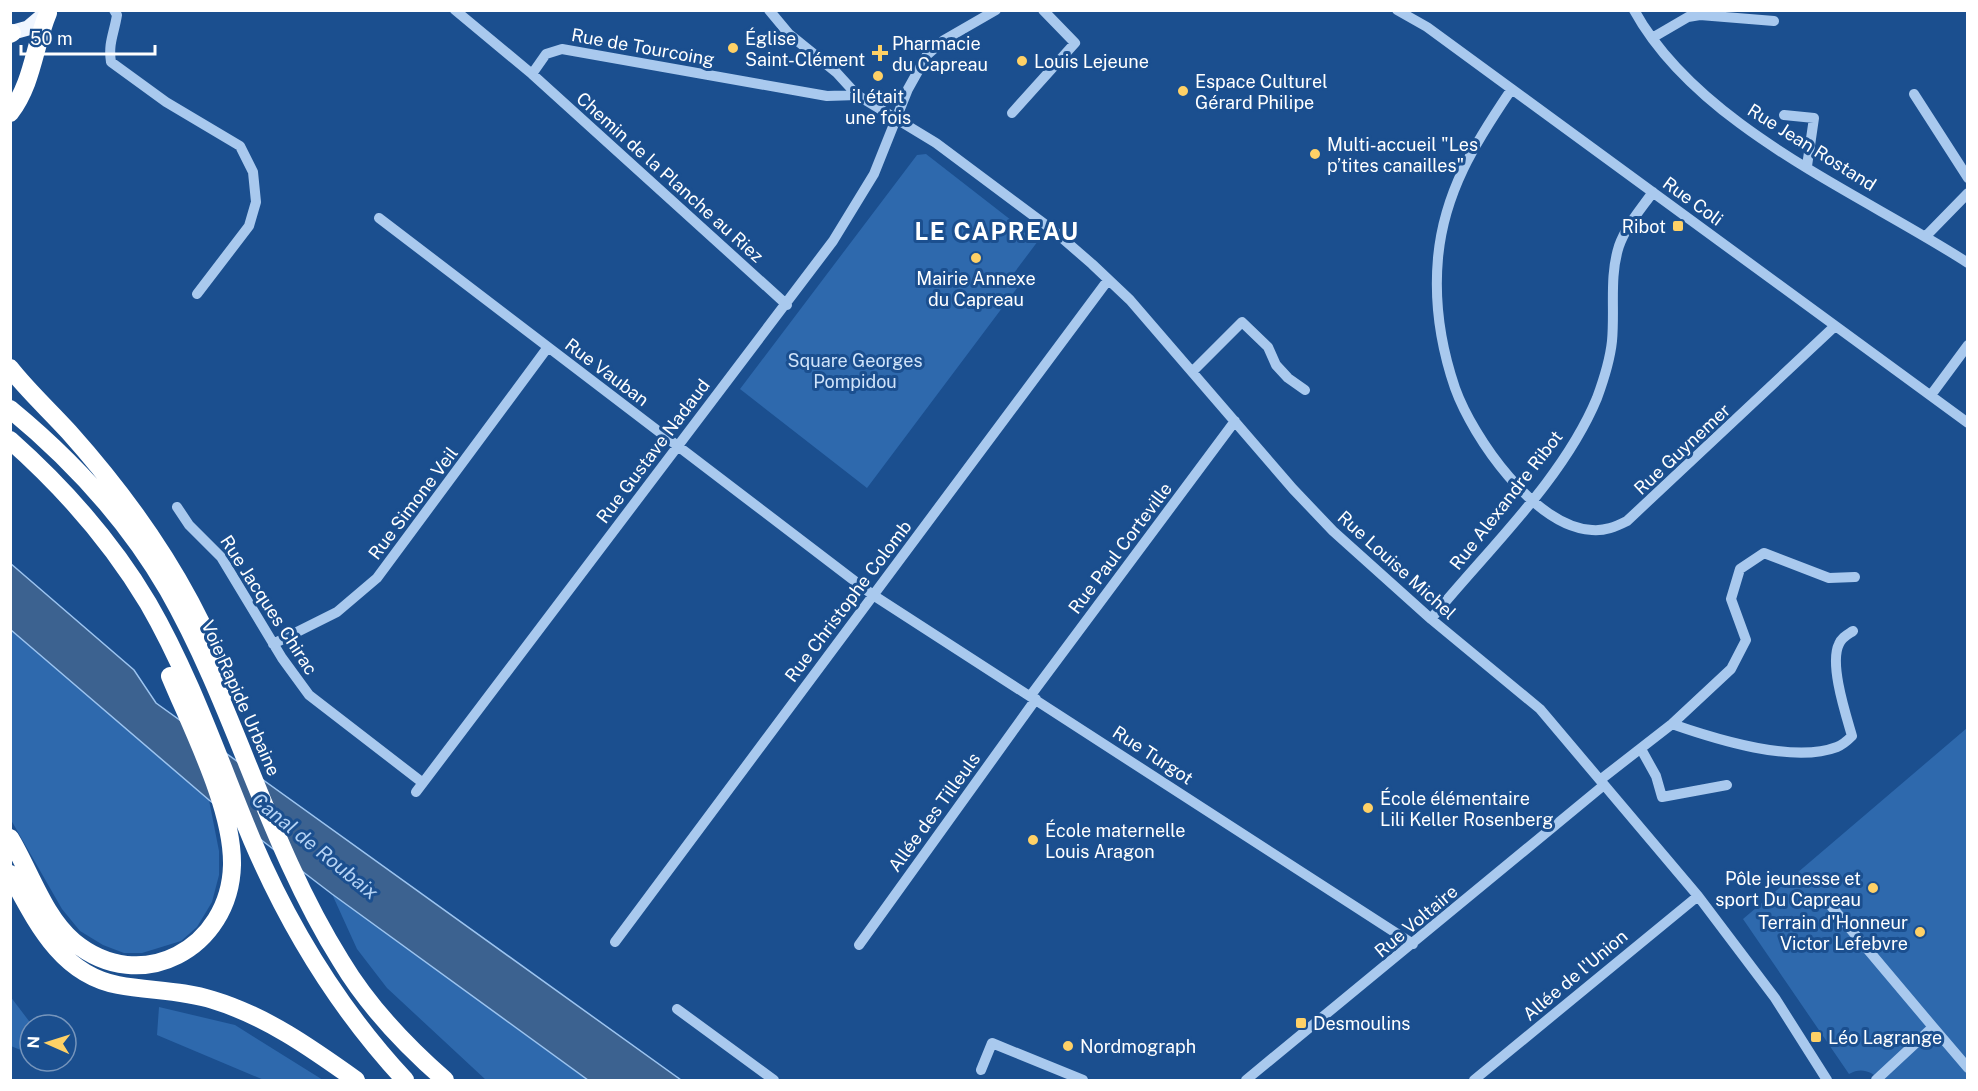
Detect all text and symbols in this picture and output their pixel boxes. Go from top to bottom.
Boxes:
scale bar [21,18,154,56]
street label: Rue de Tourcoing [570,24,716,70]
place label: Église Saint-Clément [745,27,865,70]
text: 50 m [30,28,73,49]
place label: Pharmacie du Capreau [892,33,988,75]
marker: Église Saint-Clément [726,41,740,55]
marker: Pharmacie du Capreau [873,46,887,60]
place label: Louis Lejeune [1034,51,1149,72]
marker: Louis Lejeune [1015,54,1029,68]
marker: il était une fois [871,69,885,83]
place label: Espace Culturel Gérard Philipe [1195,71,1328,113]
marker: Espace Culturel Gérard Philipe [1176,84,1190,98]
place label: il était une fois [845,86,911,128]
street label: Chemin de la Planche au Riez [572,88,768,266]
street label: Rue Jean Rostand [1744,99,1880,195]
place label: Multi-accueil "Les p’tites canailles" [1327,134,1478,176]
marker: Multi-accueil "Les p’tites canailles" [1308,147,1322,161]
street label: Rue Coli [1659,172,1727,230]
place label: Ribot [1622,216,1666,237]
district label: LE CAPREAU [914,217,1080,245]
marker: Ribot [1671,219,1685,233]
marker: Mairie Annexe du Capreau [969,251,983,265]
place label: Mairie Annexe du Capreau [916,268,1036,310]
street label: Rue Vauban [561,334,653,410]
park label: Square Georges Pompidou [788,350,923,392]
street label: Rue Gustave Nadaud [592,375,714,527]
street label: Rue Guynemer [1630,399,1734,499]
street label: Rue Alexandre Ribot [1445,426,1567,574]
street label: Rue Simone Veil [364,443,462,563]
street label: Rue Paul Corteville [1064,478,1176,618]
street label: Rue Louise Michel [1334,506,1460,624]
street label: Rue Christophe Colomb [780,516,916,686]
street label: Rue Jacques Chirac [216,531,322,679]
street label: Voie Rapide Urbaine [197,617,285,779]
street label: Rue Turgot [1109,721,1197,789]
street label: Allée des Tilleuls [884,748,984,876]
place label: École élémentaire Lili Keller Rosenberg [1380,787,1554,830]
water label: Canal de Roubaix [247,788,383,905]
marker: École élémentaire Lili Keller Rosenberg [1361,801,1375,815]
place label: École maternelle Louis Aragon [1045,819,1185,862]
marker: École maternelle Louis Aragon [1026,833,1040,847]
place label: Pôle jeunesse et sport Du Capreau [1715,868,1861,910]
street label: Rue Voltaire [1370,880,1462,962]
marker: Pôle jeunesse et sport Du Capreau [1866,881,1880,895]
place label: Terrain d'Honneur Victor Lefebvre [1758,912,1908,954]
street label: Allée de l'Union [1519,925,1631,1025]
marker: Terrain d'Honneur Victor Lefebvre [1913,925,1927,939]
north arrow [18,1013,78,1073]
place label: Desmoulins [1313,1013,1410,1034]
marker: Desmoulins [1294,1016,1308,1030]
place label: Léo Lagrange [1828,1027,1942,1048]
marker: Léo Lagrange [1809,1030,1823,1044]
text: N [24,1035,43,1049]
place label: Nordmograph [1080,1036,1196,1057]
marker: Nordmograph [1061,1039,1075,1053]

